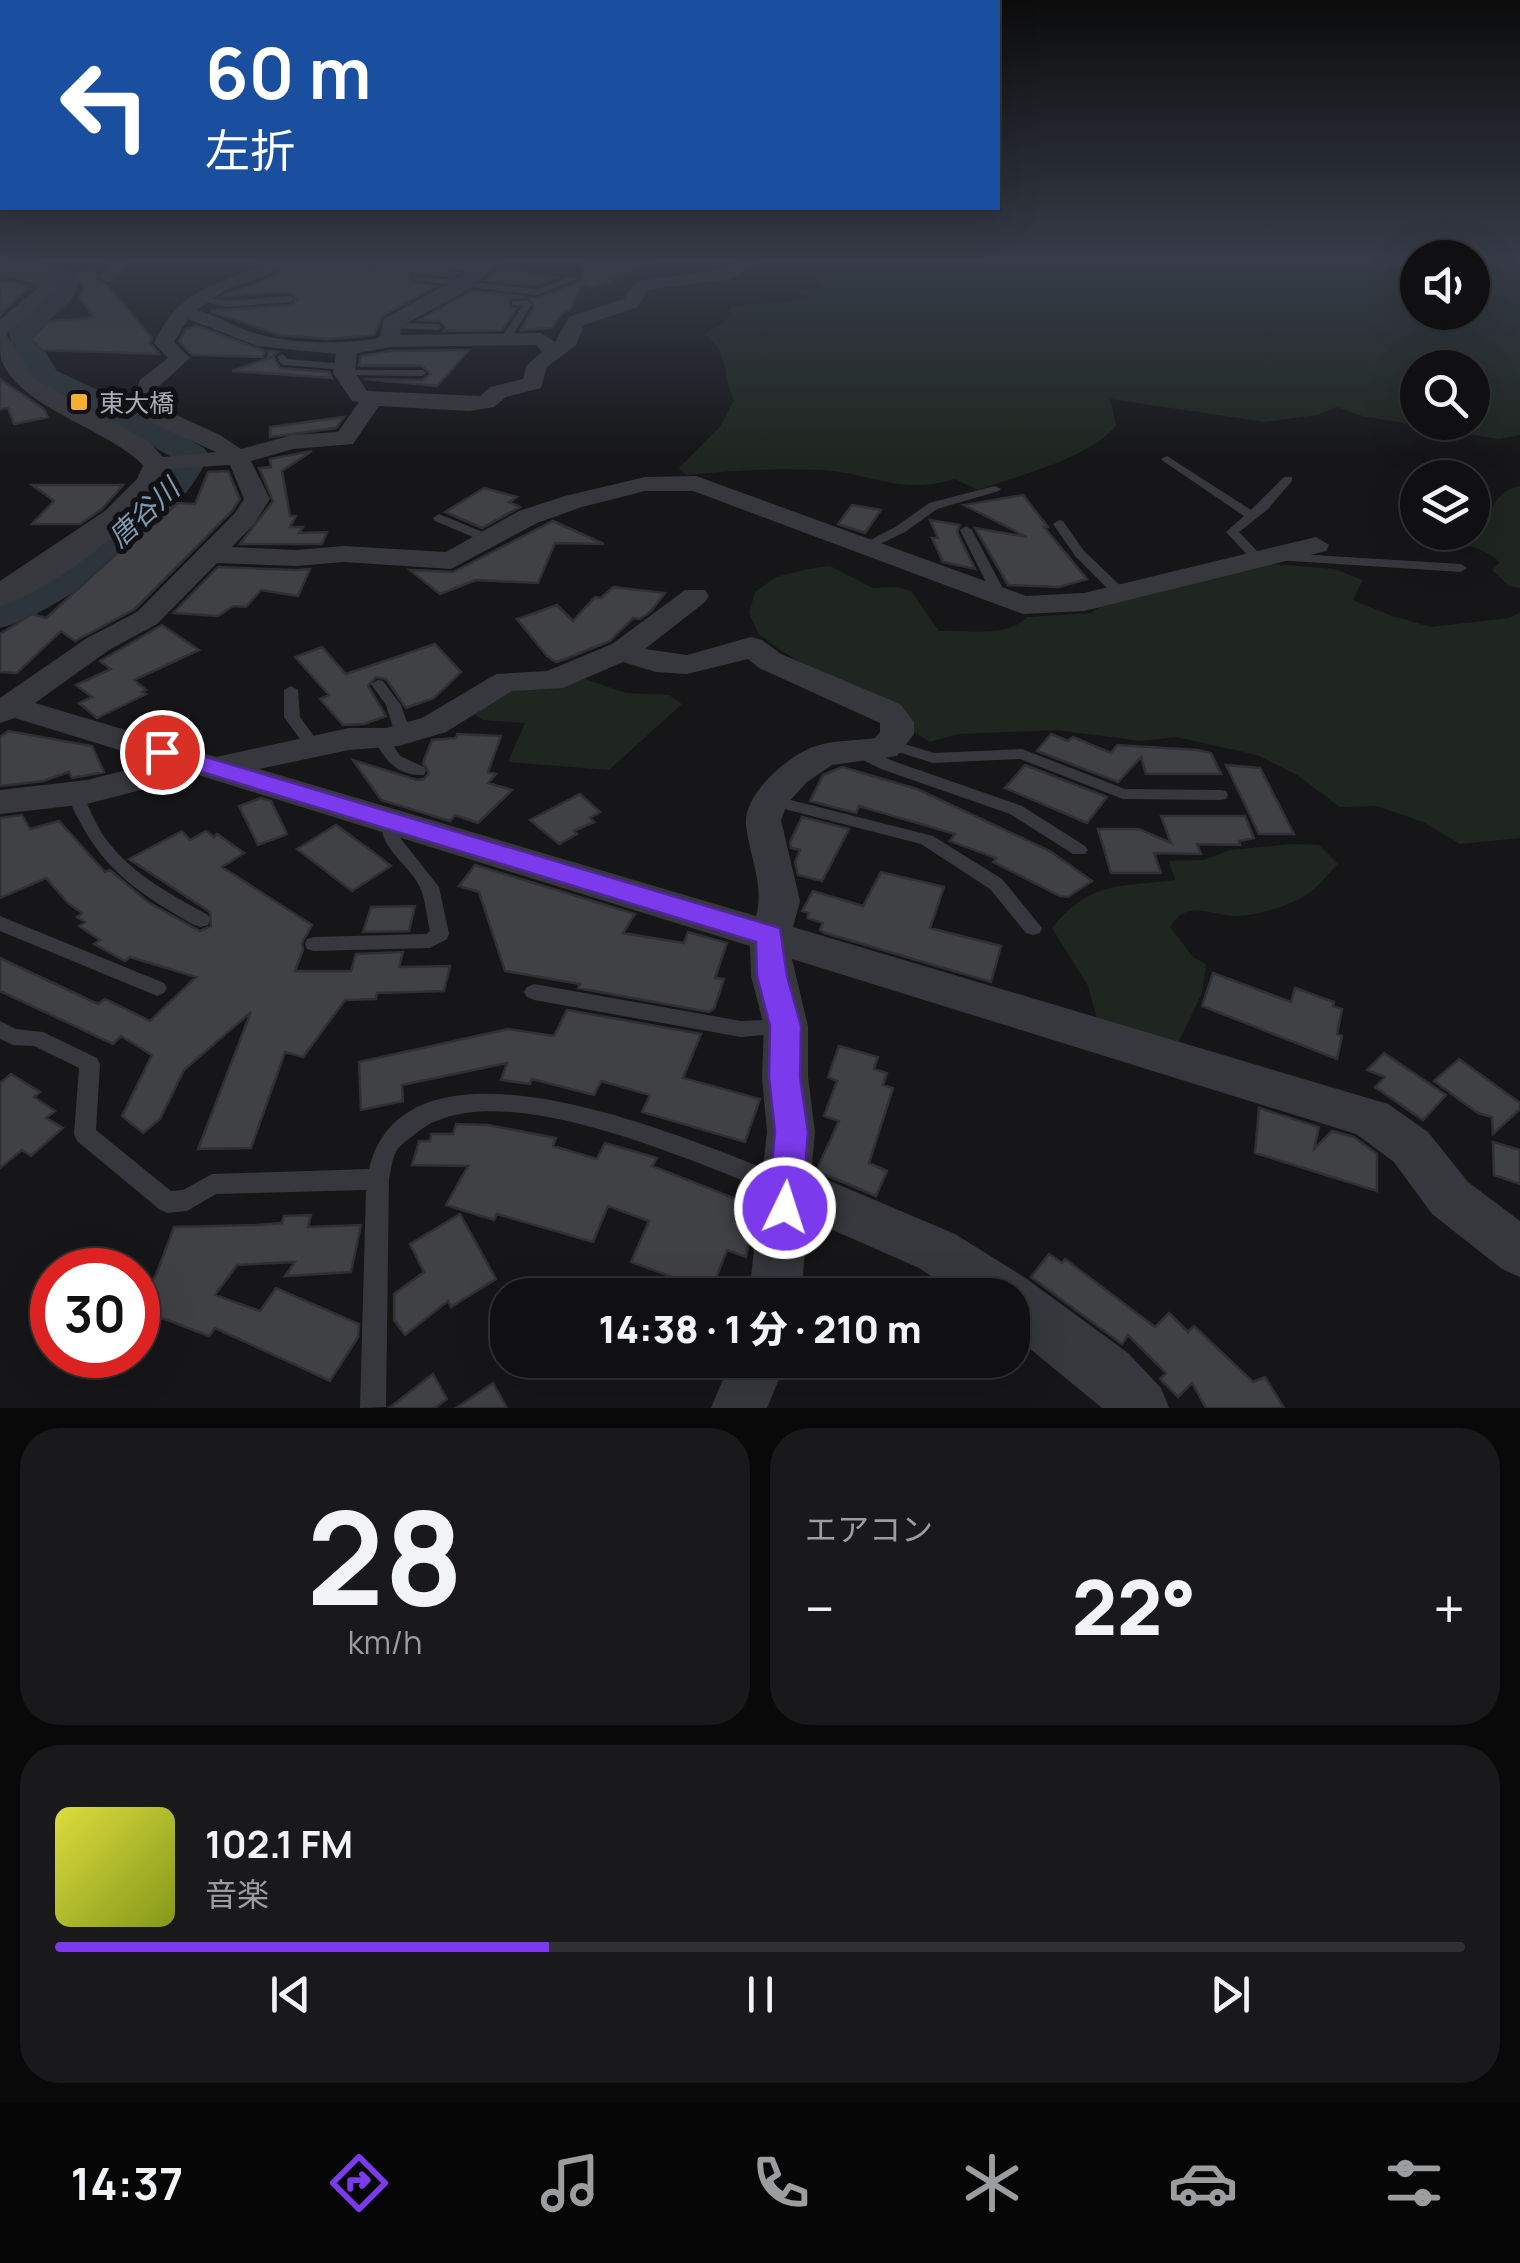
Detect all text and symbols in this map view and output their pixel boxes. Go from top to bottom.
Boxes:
text: 60 m [205,24,372,120]
icon: left [40,40,170,170]
text: 左折 [205,119,295,181]
map controls [1400,240,1490,550]
button: sound [1400,240,1490,330]
button: search [1400,350,1490,440]
place label: 東大橋 [99,385,174,420]
marker: 東大橋 [68,391,90,413]
button: layers [1400,460,1490,550]
water label: 唐谷川 [99,467,189,555]
pin [120,710,205,795]
icon: arrive [135,725,190,780]
position arrow [733,1156,837,1260]
speed limit sign: 30 [30,1248,160,1378]
text: 14:38 · 1 分 · 210 m [598,1302,922,1354]
text: 28 [306,1466,464,1644]
text: エアコン [805,1507,933,1551]
text: 22° [1072,1555,1196,1658]
text: − [805,1570,835,1646]
text: + [1433,1570,1465,1646]
text: km/h [348,1620,422,1664]
text: 102.1 FM [205,1817,353,1869]
text: 音楽 [205,1872,269,1916]
icon: previous [263,1967,318,2022]
icon: pause [733,1967,788,2022]
icon: next [1203,1967,1258,2022]
icon: directions [324,2148,394,2218]
icon: music [535,2148,605,2218]
icon: phone [746,2148,816,2218]
icon: climate [957,2148,1027,2218]
icon: car [1168,2148,1238,2218]
icon: filters [1379,2148,1449,2218]
text: 14:37 [71,2152,183,2214]

